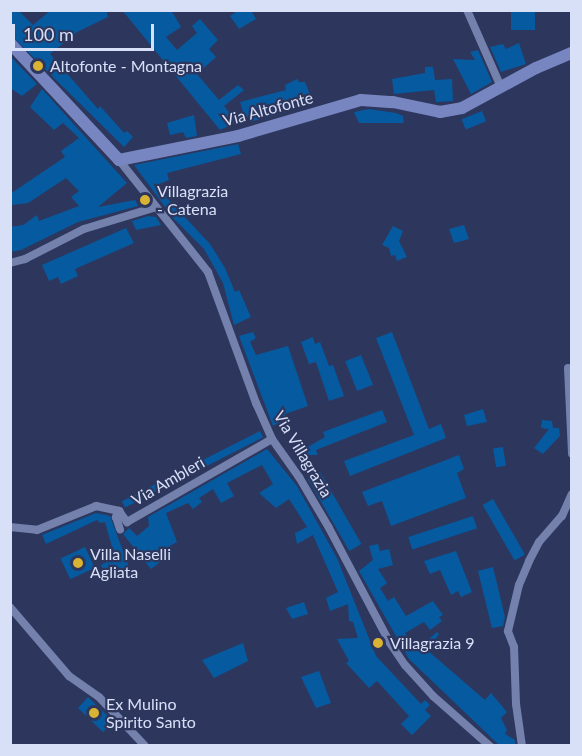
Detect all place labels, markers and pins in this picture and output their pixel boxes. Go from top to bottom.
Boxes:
place label: Altofonte - Montagna [50,56,202,76]
marker: Altofonte - Montagna [31,59,45,73]
place label: Villagrazia - Catena [157,181,228,219]
marker: Villagrazia - Catena [138,193,152,207]
place label: Villa Naselli Agliata [90,544,171,582]
marker: Villa Naselli Agliata [71,556,85,570]
place label: Villagrazia 9 [390,633,475,653]
marker: Villagrazia 9 [371,636,385,650]
place label: Ex Mulino Spirito Santo [106,694,196,732]
marker: Ex Mulino Spirito Santo [87,706,101,720]

